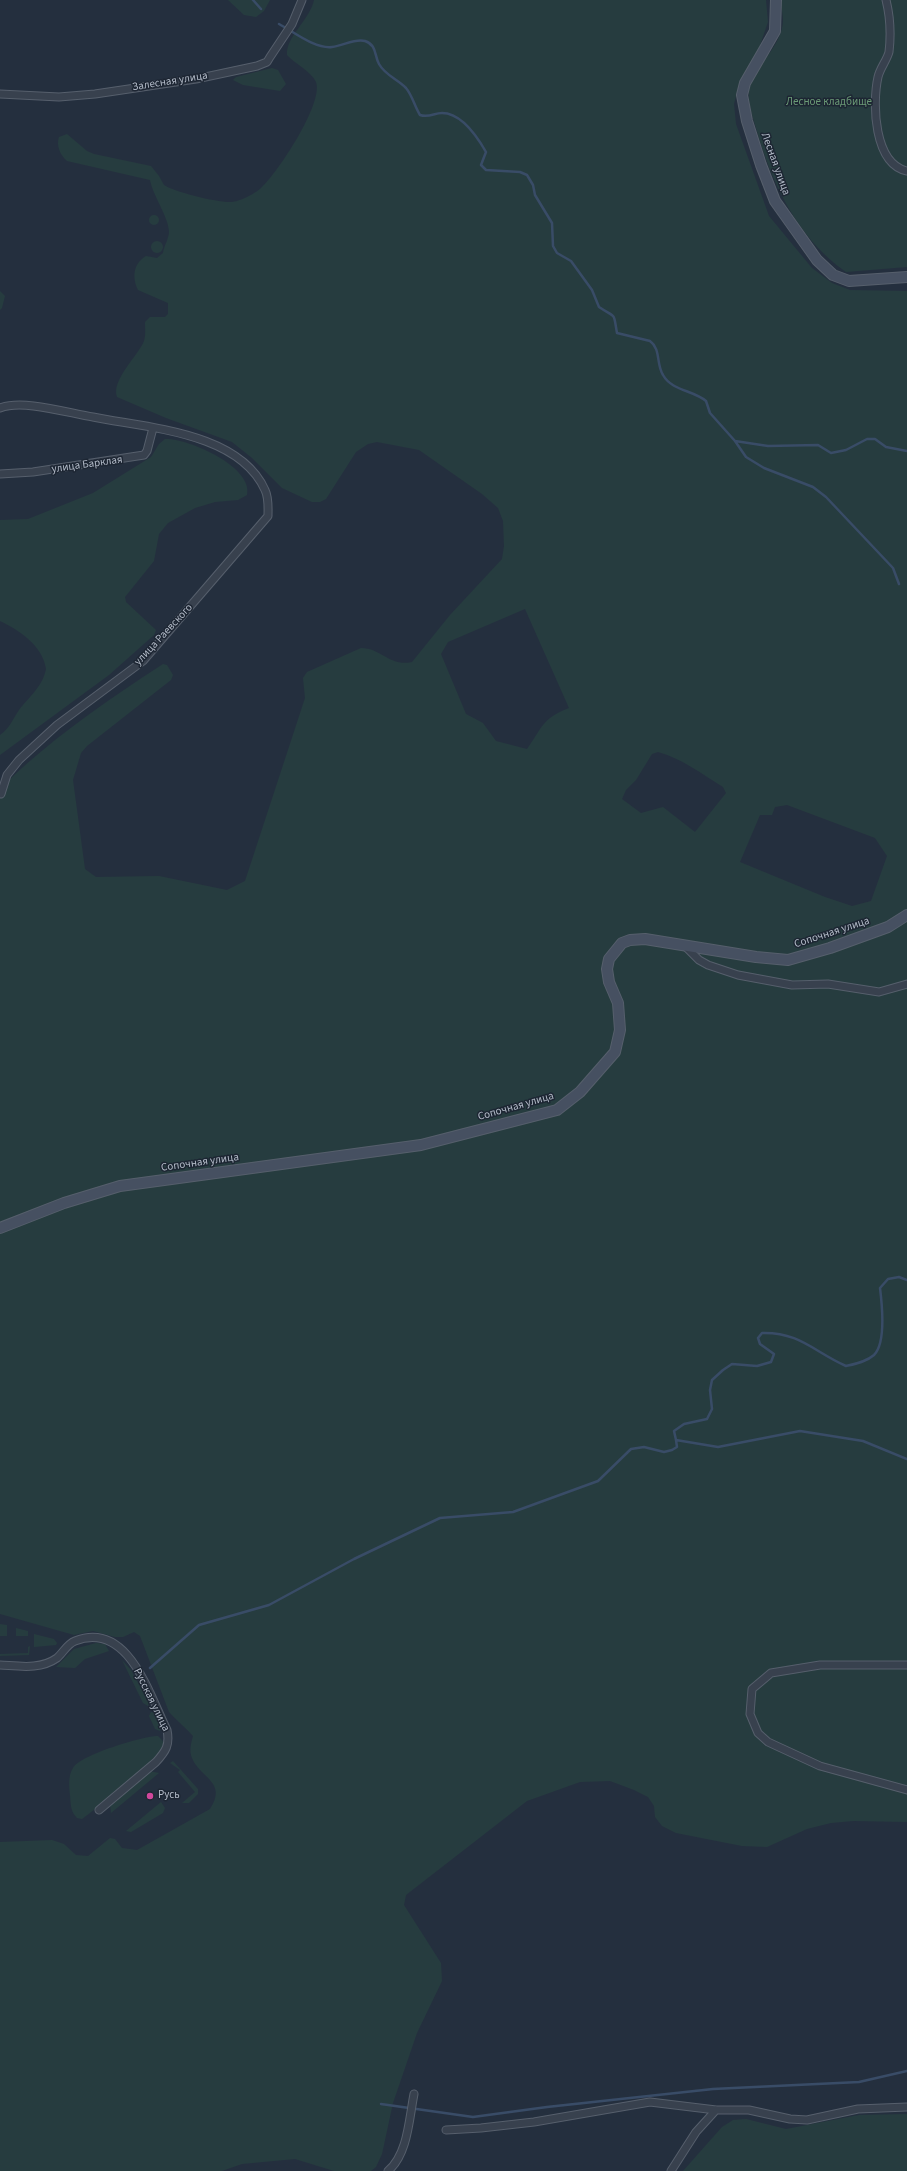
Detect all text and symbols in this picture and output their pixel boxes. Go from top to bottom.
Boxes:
street label: Залесная улица [131,70,209,94]
park label: Лесное кладбище [786,96,872,110]
street label: Лесная улица [758,131,792,197]
street label: улица Барклая [51,453,123,477]
street label: улица Раевского [132,601,196,669]
street label: Сопочная улица [793,915,871,951]
street label: Сопочная улица [477,1090,555,1124]
street label: Сопочная улица [160,1151,240,1175]
street label: Русская улица [130,1666,172,1734]
place label: Русь [158,1789,180,1803]
marker: Русь [145,1791,155,1801]

